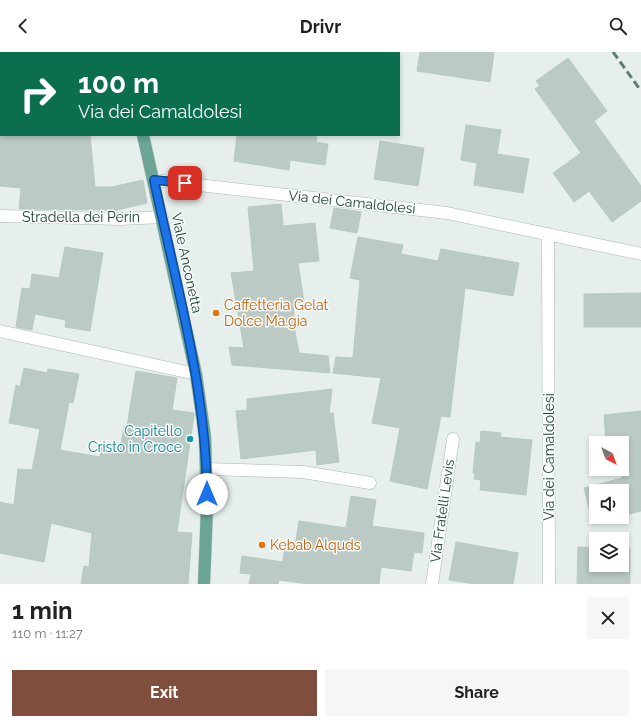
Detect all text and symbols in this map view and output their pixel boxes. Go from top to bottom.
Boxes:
icon: back [12,15,34,37]
icon: search [607,15,629,37]
text: Drivr [300,16,341,37]
text: 100 m [78,67,159,100]
icon: right [12,68,64,120]
text: Via dei Camaldolesi [78,101,242,122]
pin [168,166,202,200]
icon: arrive [174,172,196,194]
street label: Via dei Camaldolesi [288,187,416,217]
street label: Stradella dei Perin [22,209,140,225]
street label: Viale Anconetta [169,211,205,315]
place label: Caffetteria Gelat Dolce Ma.gia [224,297,329,329]
marker: Caffetteria Gelat Dolce Ma.gia [211,308,221,318]
street label: Via dei Camaldolesi [541,393,557,521]
place label: Capitello Cristo in Croce [88,423,182,455]
marker: Capitello Cristo in Croce [185,434,195,444]
north arrow [589,436,629,476]
map controls [589,436,629,572]
street label: Via Fratelli Levis [427,458,457,564]
position arrow [186,473,228,515]
button: sound [589,484,629,524]
button: layers [589,532,629,572]
place label: Kebab Alquds [270,537,361,553]
marker: Kebab Alquds [257,540,267,550]
text: 1 min [12,596,73,625]
button: close [587,597,629,639]
text: 110 m · 11:27 [12,626,83,641]
button: Exit [12,670,317,716]
button: Share [325,670,629,716]

